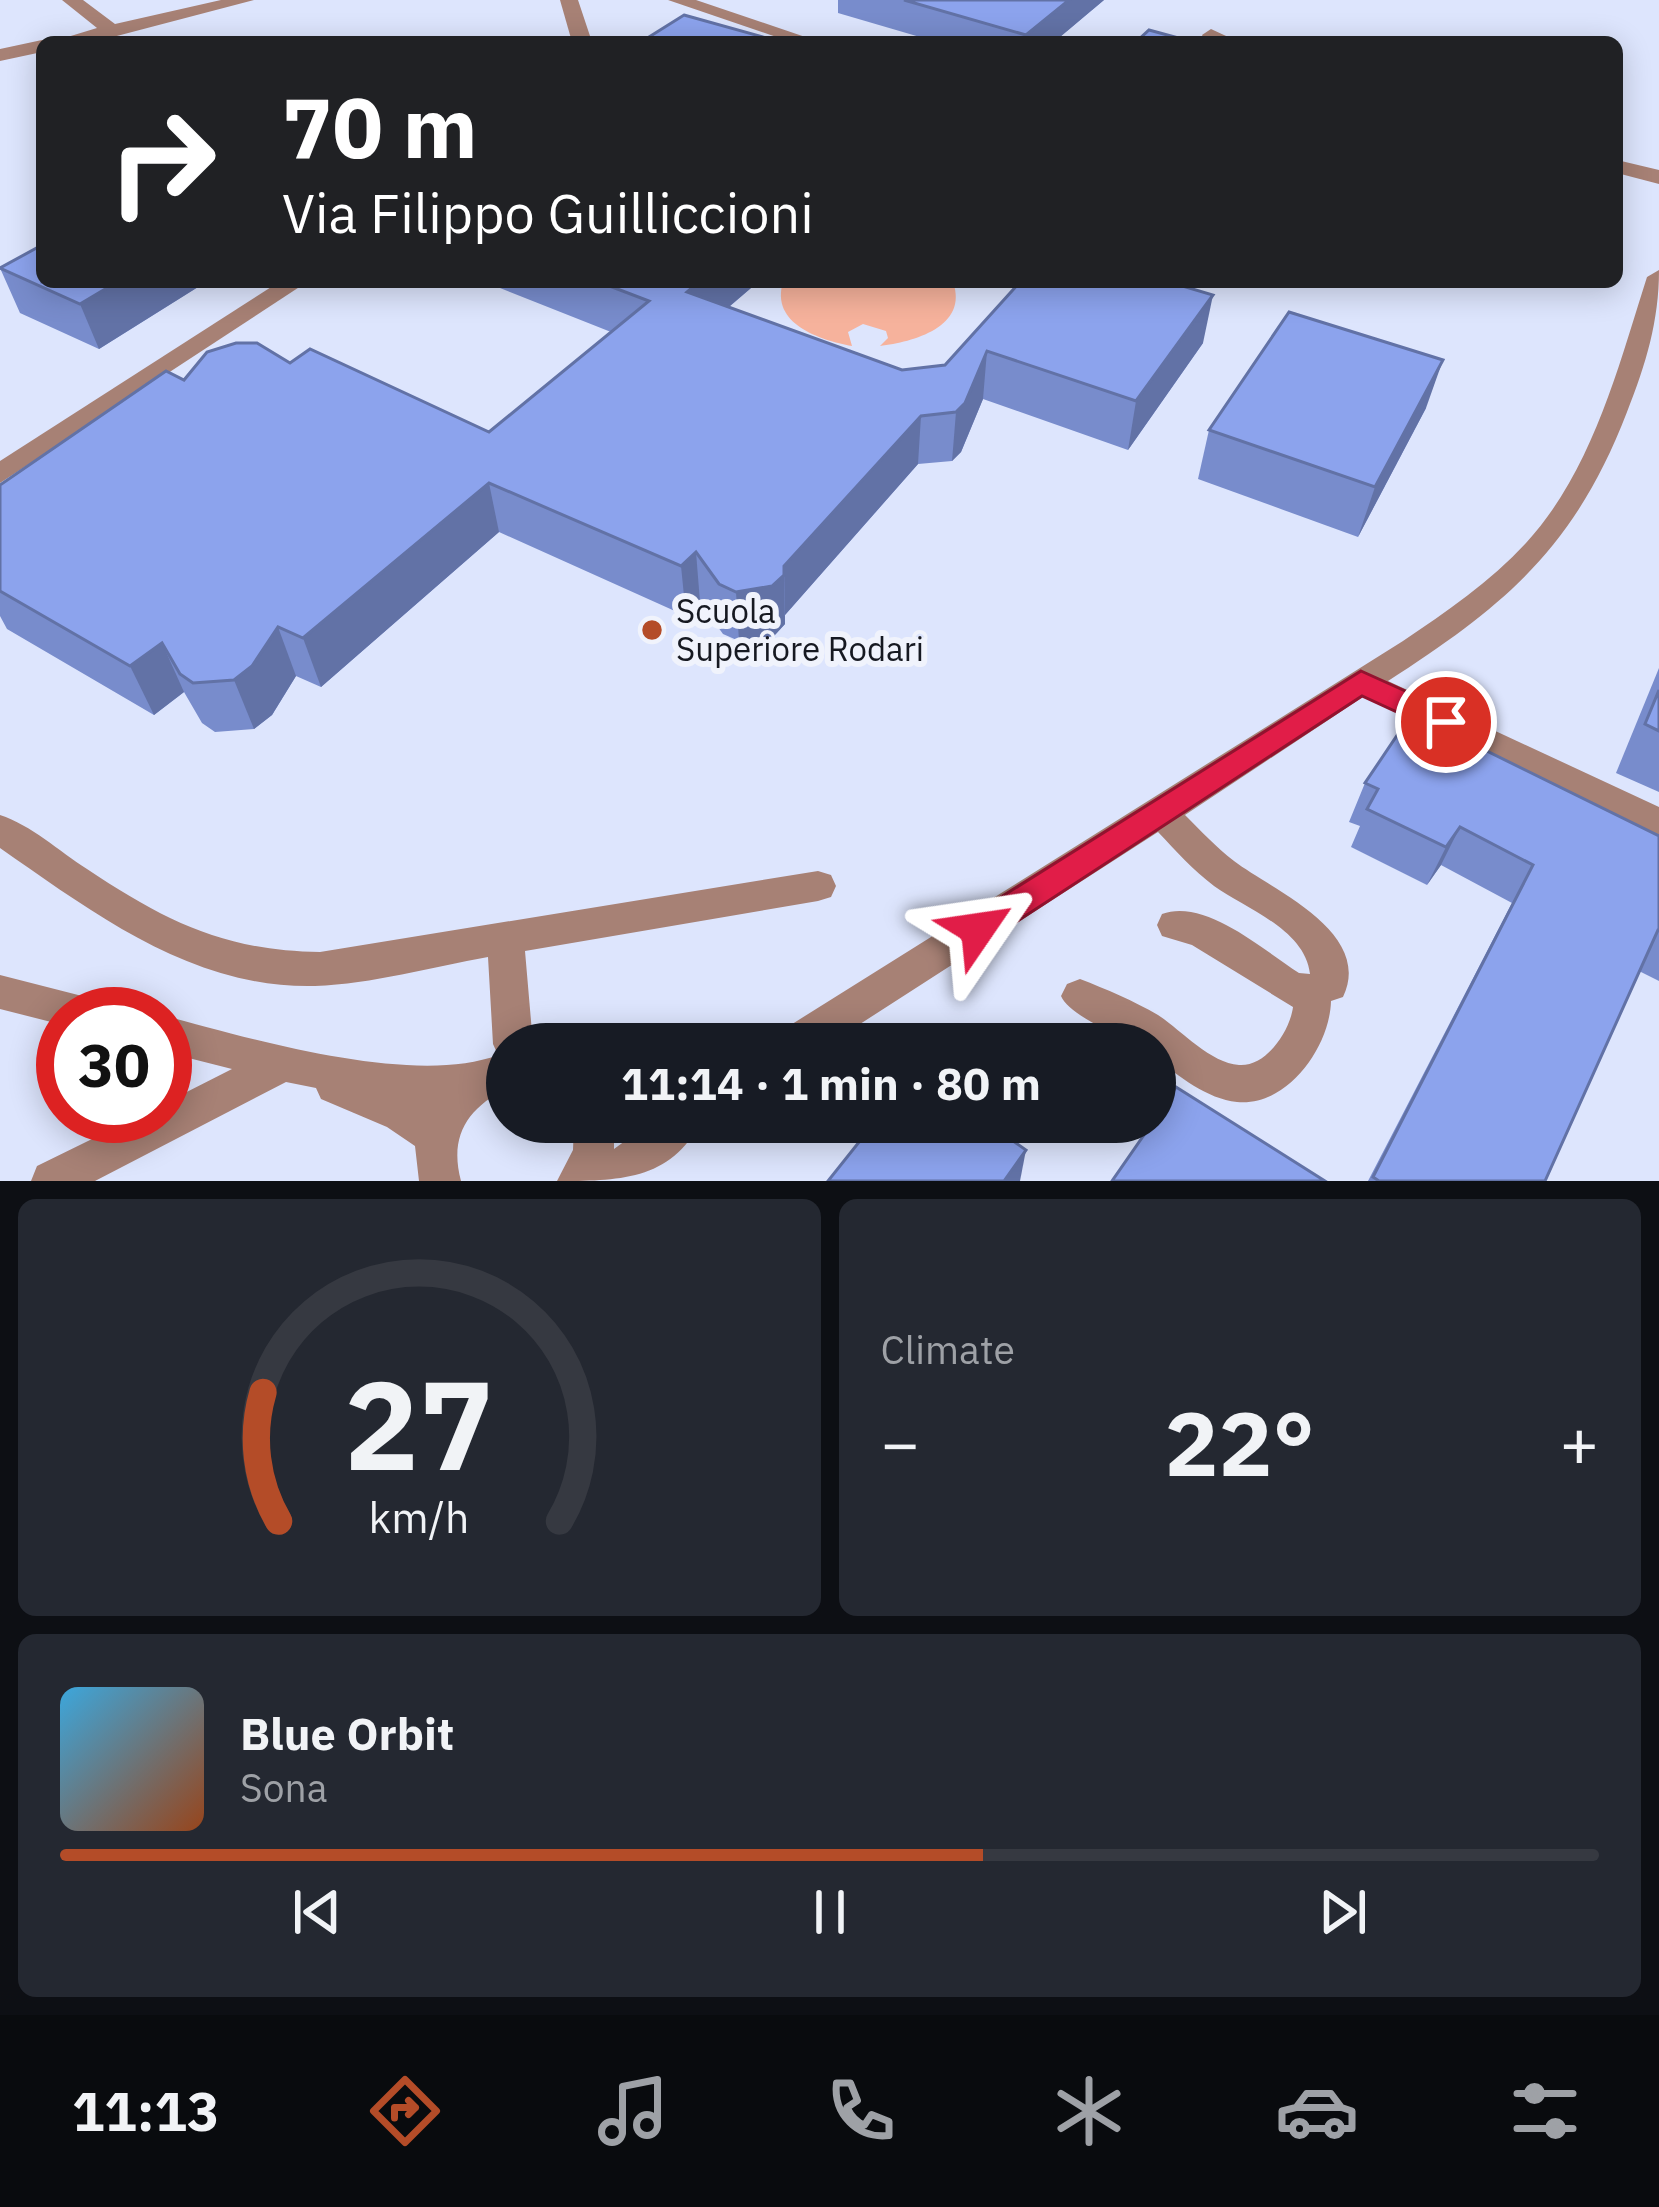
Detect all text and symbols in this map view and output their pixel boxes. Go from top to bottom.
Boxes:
text: 70 m [282,72,478,181]
icon: right [84,84,240,240]
text: Via Filippo Guilliccioni [282,178,814,248]
place label: Scuola Superiore Rodari [676,589,924,670]
marker: Scuola Superiore Rodari [639,617,665,643]
pin [1395,671,1497,773]
icon: arrive [1413,689,1479,755]
position arrow [915,866,1041,992]
speed limit sign: 30 [36,987,192,1143]
text: 11:14 · 1 min · 80 m [621,1054,1041,1112]
text: Climate [881,1324,1015,1375]
text: 27 [344,1342,494,1504]
text: 22° [1165,1384,1315,1501]
text: − [881,1399,920,1485]
text: + [1559,1399,1599,1485]
text: km/h [369,1488,470,1544]
text: Blue Orbit [240,1704,454,1762]
text: Sona [240,1762,327,1813]
icon: previous [284,1879,350,1945]
icon: pause [797,1879,863,1945]
icon: next [1310,1879,1376,1945]
icon: directions [363,2069,447,2153]
icon: music [591,2069,675,2153]
icon: phone [819,2069,903,2153]
icon: climate [1047,2069,1131,2153]
icon: car [1275,2069,1359,2153]
icon: filters [1503,2069,1587,2153]
text: 11:13 [72,2076,219,2146]

